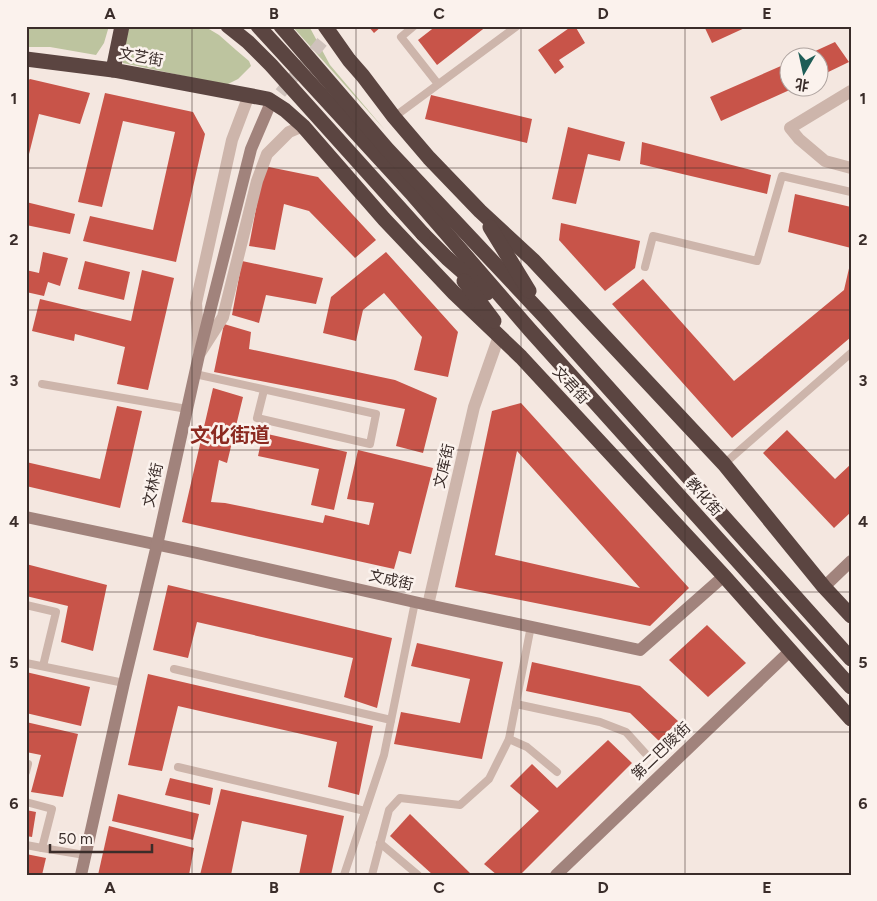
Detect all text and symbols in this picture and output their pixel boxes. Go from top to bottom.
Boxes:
text: A [104,4,116,23]
text: B [269,4,279,23]
text: C [433,4,445,23]
text: D [597,4,609,23]
text: E [762,4,772,23]
street label: 文艺街 [117,44,165,70]
north arrow [780,48,830,98]
text: 北 [794,75,810,94]
text: 1 [11,89,17,108]
text: 1 [860,89,866,108]
text: 2 [9,230,19,249]
text: 2 [858,230,868,249]
street label: 文君街 [549,362,593,408]
text: 3 [10,371,19,390]
text: 3 [859,371,868,390]
district label: 文化街道 [190,423,270,447]
street label: 文库街 [430,442,458,490]
street label: 文林街 [140,461,166,509]
street label: 教化街 [682,474,726,520]
text: 4 [9,512,19,531]
text: 4 [858,512,868,531]
street label: 文成街 [367,566,415,594]
text: 5 [9,653,19,672]
text: 5 [858,653,868,672]
street label: 第二巴陵街 [628,718,694,784]
text: 6 [9,794,19,813]
text: 6 [858,794,868,813]
scale bar [50,821,152,853]
text: 50 m [58,830,93,848]
text: A [104,878,116,897]
text: B [269,878,279,897]
text: C [433,878,445,897]
text: D [597,878,609,897]
text: E [762,878,772,897]

